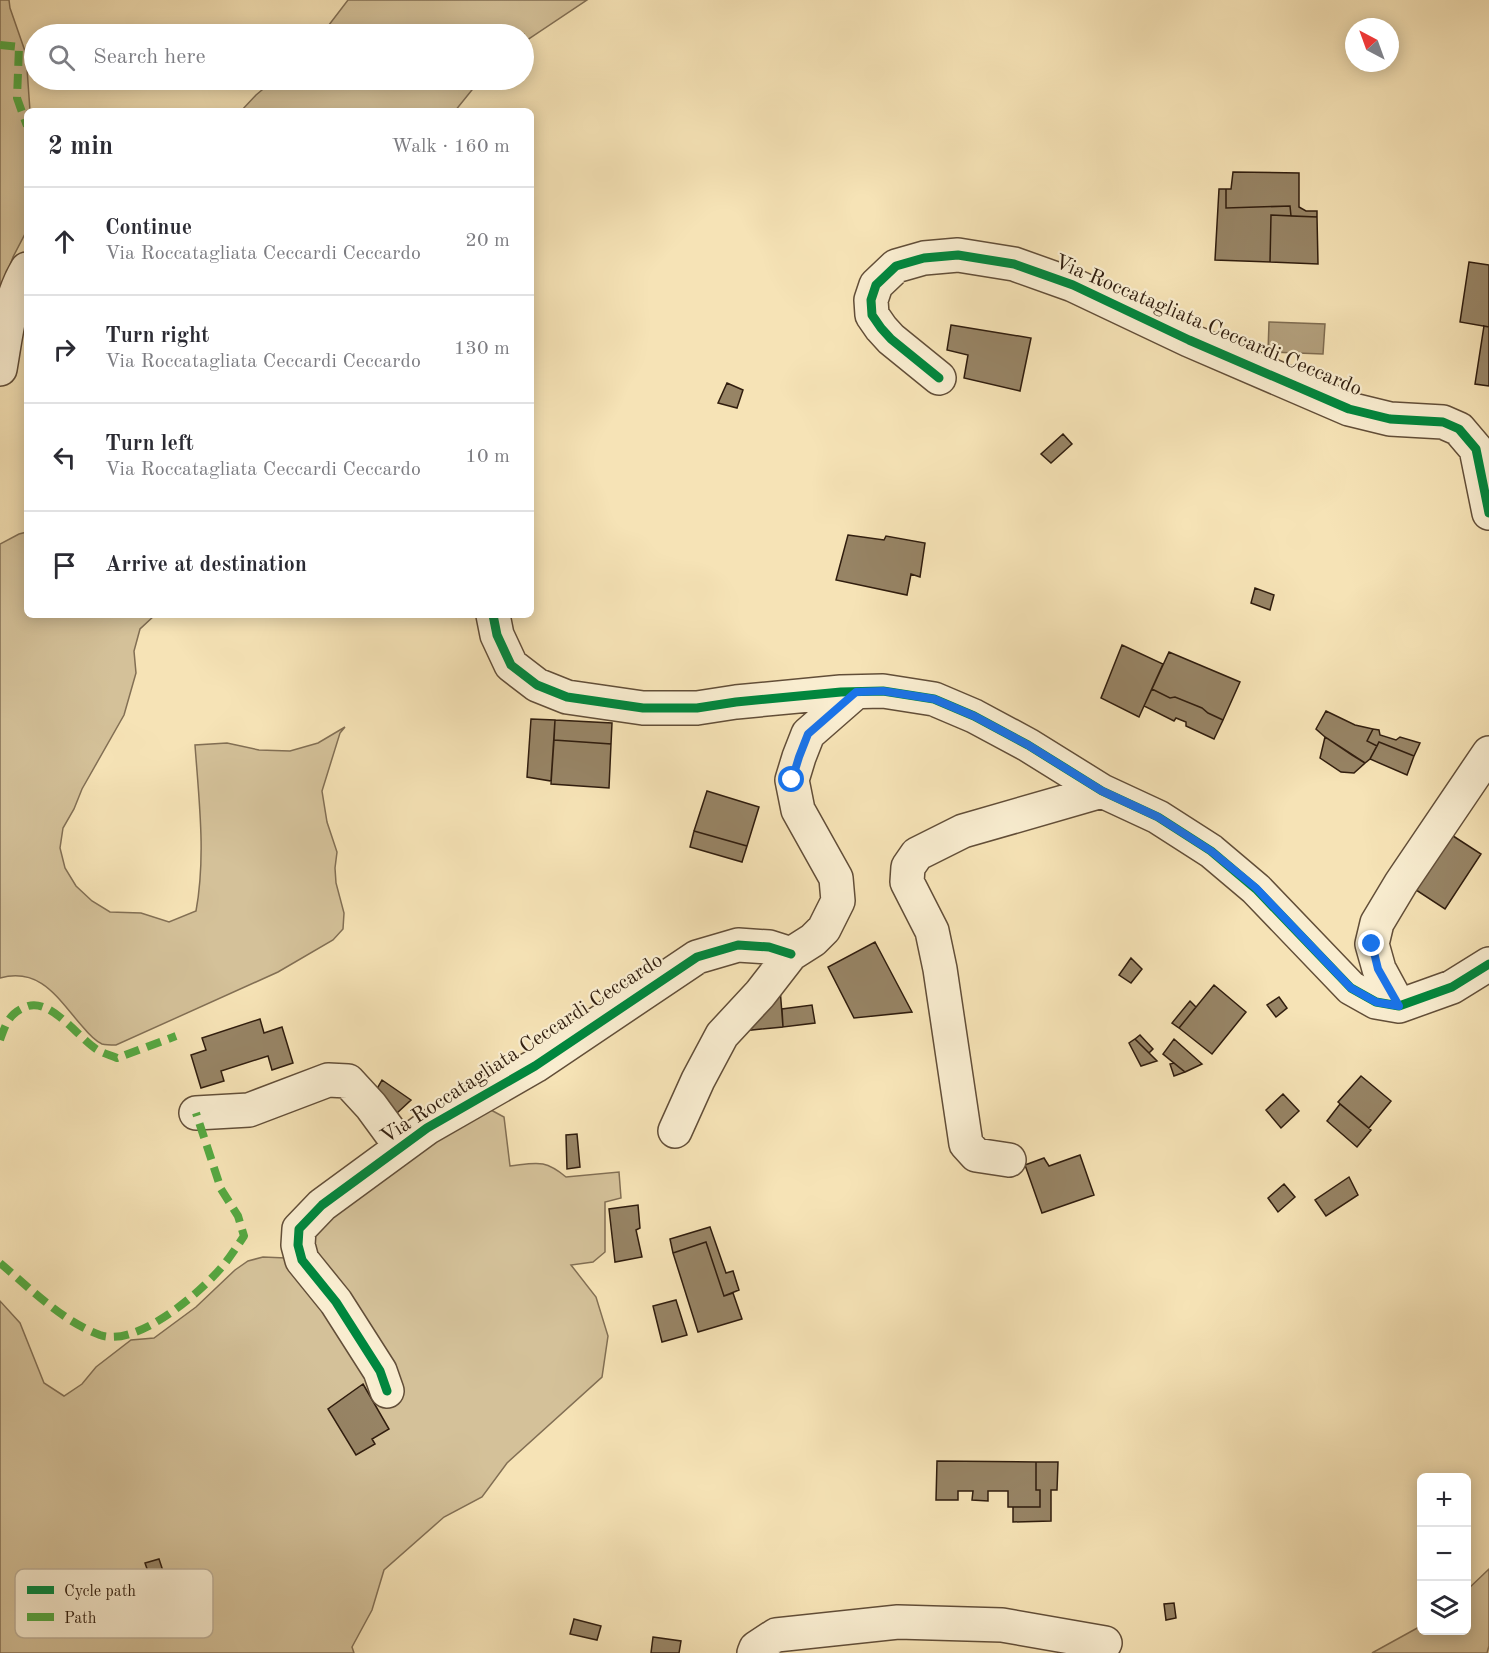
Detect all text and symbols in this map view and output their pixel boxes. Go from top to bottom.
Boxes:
north arrow [1345,18,1399,72]
search box [24,24,534,90]
icon: search [45,41,78,74]
text: Search here [93,46,206,68]
text: 2 min [48,134,113,160]
text: Walk · 160 m [391,137,510,157]
text: Continue [105,217,192,239]
icon: ahead [48,225,81,258]
text: 20 m [465,231,510,251]
text: Via Roccatagliata Ceccardi Ceccardo [105,244,421,264]
street label: Via Roccatagliata Ceccardi Ceccardo [1051,252,1365,400]
text: Turn right [105,325,209,347]
icon: right [48,333,81,366]
text: 130 m [454,339,510,359]
text: Via Roccatagliata Ceccardi Ceccardo [105,352,421,372]
text: Turn left [105,433,194,455]
icon: left [48,441,81,474]
text: 10 m [465,447,510,467]
text: Via Roccatagliata Ceccardi Ceccardo [105,460,421,480]
icon: arrive [48,549,81,582]
text: Arrive at destination [105,554,307,576]
route start [778,766,804,792]
route end [1358,930,1384,956]
street label: Via Roccatagliata Ceccardi Ceccardo [377,950,667,1148]
map controls [1417,1473,1471,1635]
button: + [1417,1473,1471,1527]
button: − [1417,1527,1471,1581]
legend [15,1569,213,1638]
button: layers [1417,1581,1471,1635]
text: Cycle path [64,1584,136,1600]
text: Path [64,1611,97,1627]

